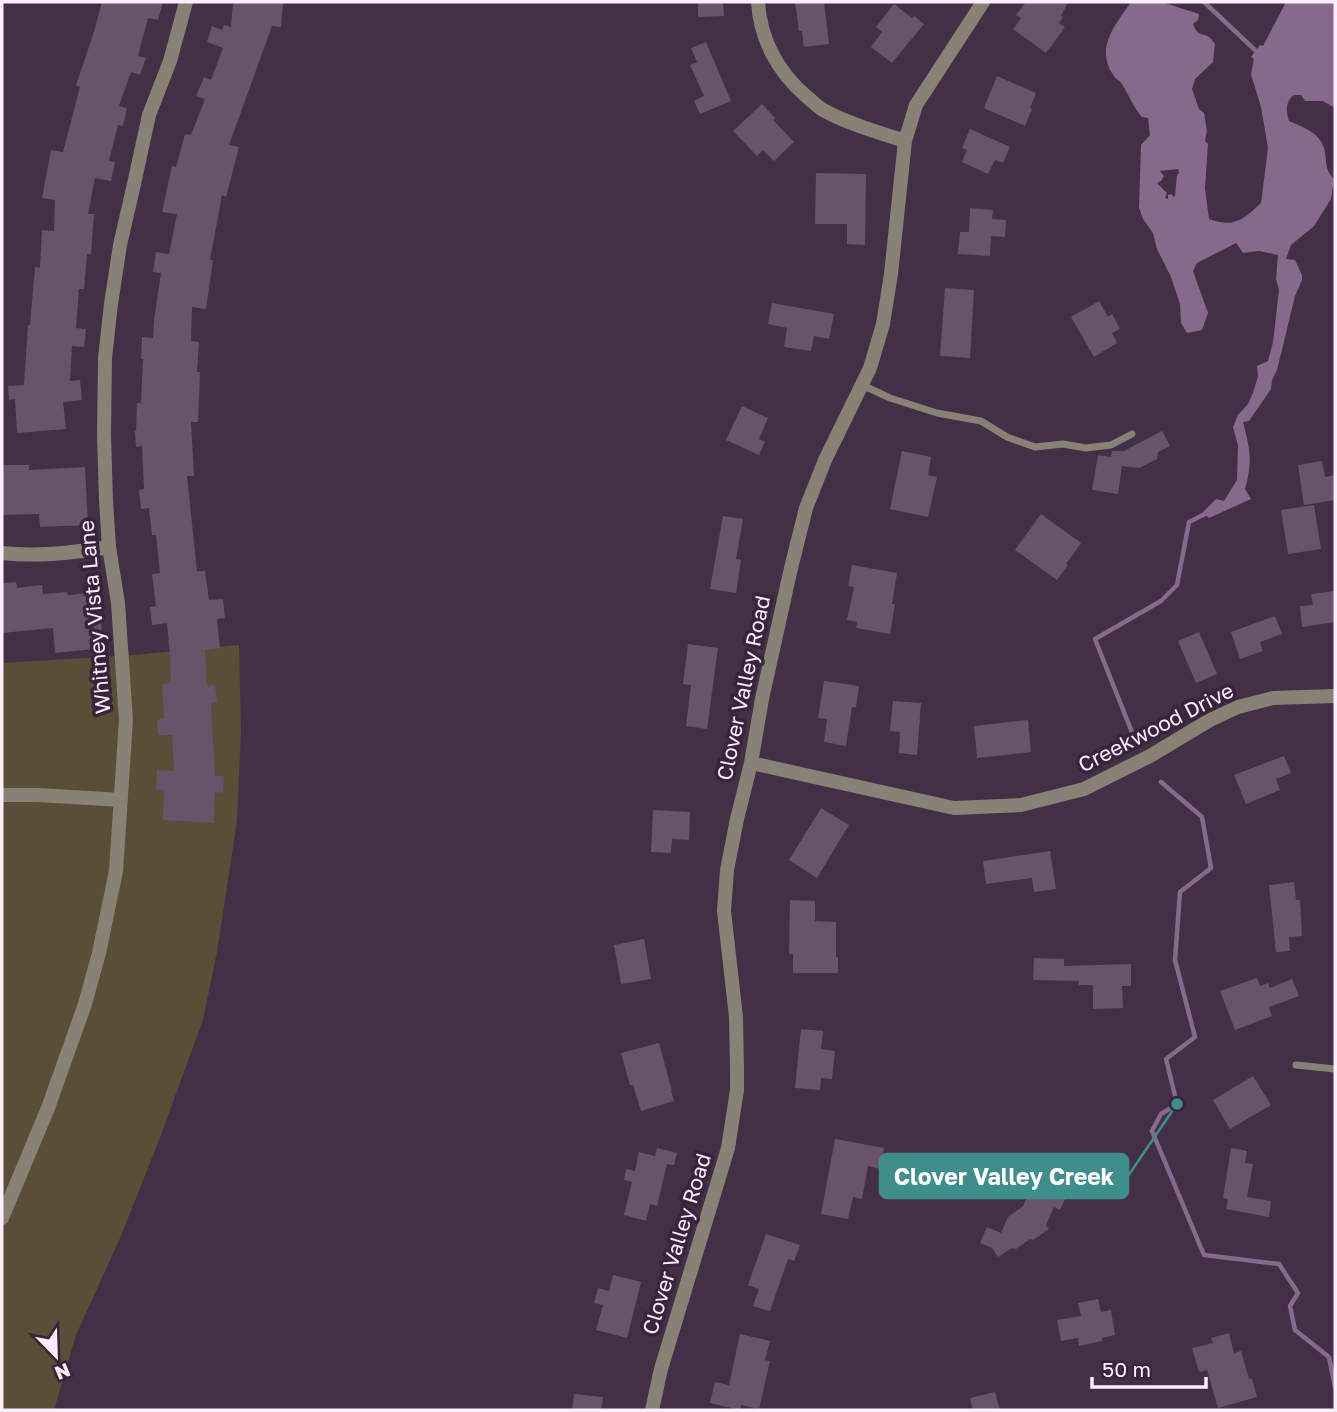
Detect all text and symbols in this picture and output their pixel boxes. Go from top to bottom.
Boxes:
street label: Whitney Vista Lane [73,519,115,715]
street label: Clover Valley Road [711,593,775,782]
street label: Creekwood Drive [1074,677,1238,777]
street label: Clover Valley Road [636,1150,716,1337]
callout: Clover Valley Creek [880,1154,1128,1198]
text: Clover Valley Creek [894,1162,1115,1190]
north arrow [21,1321,91,1391]
scale bar [1092,1346,1206,1390]
text: 50 m [1102,1356,1151,1382]
text: N [52,1359,74,1386]

